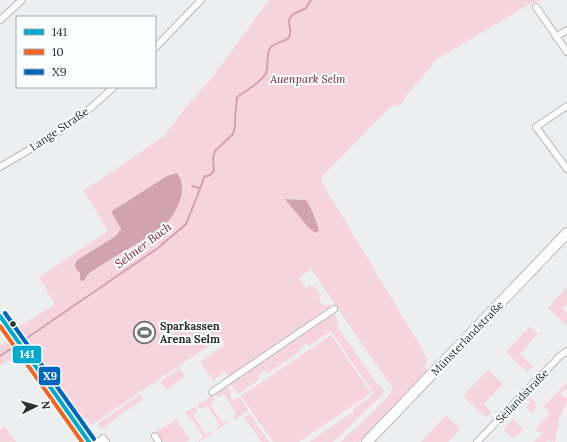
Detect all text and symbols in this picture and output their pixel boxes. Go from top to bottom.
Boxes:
legend [16,16,156,88]
text: 141 [52,24,67,39]
text: 10 [52,44,64,59]
text: X9 [52,64,67,79]
park label: Auenpark Selm [269,72,346,86]
street label: Lange Straße [27,104,91,154]
water label: Selmer Bach [112,219,174,271]
street label: Münsterlandstraße [428,298,506,378]
unlabelled marker [8,319,18,329]
sports icon: Sparkassen Arena Selm [131,319,157,345]
place label: Sparkassen Arena Selm [160,319,220,346]
line badge: 141 [12,345,42,364]
text: 141 [20,347,35,361]
line badge: X9 [38,366,61,386]
street label: Seilandstraße [493,366,552,426]
text: X9 [43,369,57,383]
north arrow [16,386,56,426]
text: N [39,400,53,410]

